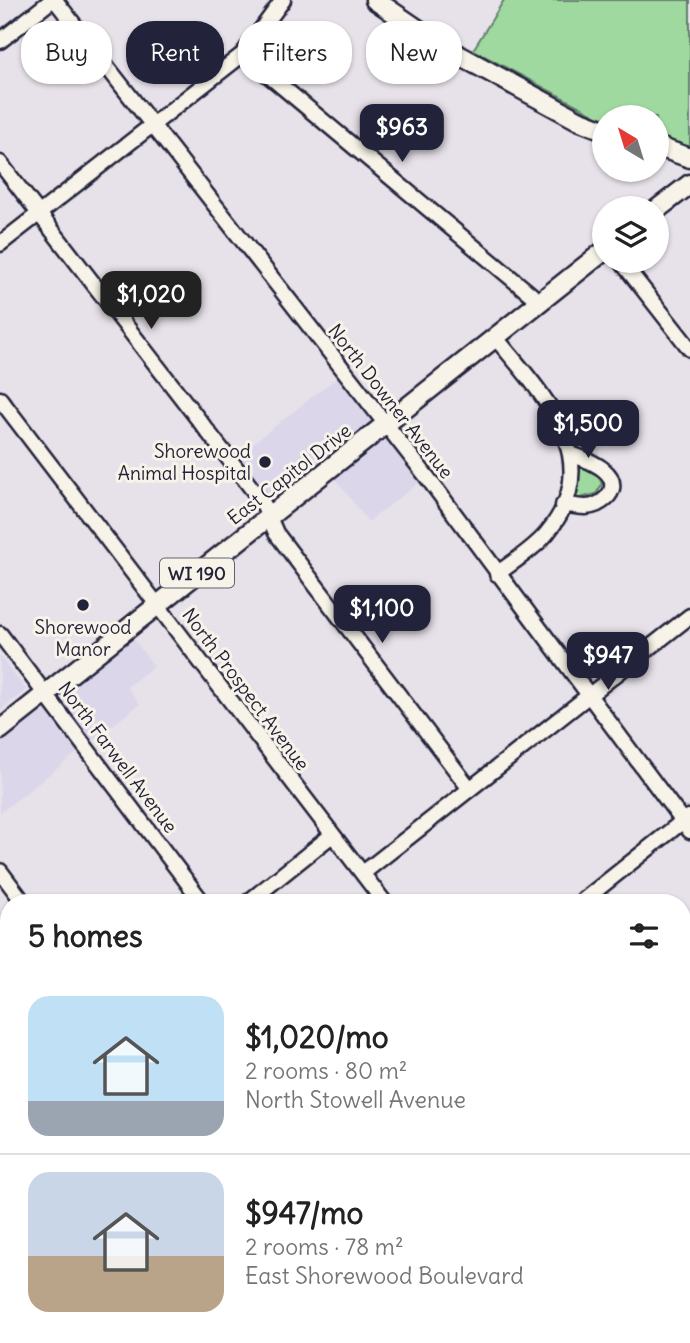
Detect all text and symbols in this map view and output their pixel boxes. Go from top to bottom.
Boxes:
chip: Buy [21,21,112,84]
chip: Rent [126,21,224,84]
chip: Filters [238,21,352,84]
chip: New [366,21,462,84]
pin: $963 [361,104,443,164]
north arrow [592,105,668,182]
map controls [592,105,669,273]
text: $963 [376,112,428,141]
button: layers [592,196,669,273]
pin: $1,020 [94,272,208,331]
text: $1,020 [116,279,186,308]
street label: North Downer Avenue [323,319,459,483]
pin: $1,500 [531,400,645,460]
text: $1,500 [553,408,623,437]
street label: East Capitol Drive [222,418,356,530]
place label: Shorewood Animal Hospital [118,439,251,485]
marker: Shorewood Animal Hospital [257,454,273,470]
road number: WI 190 [160,558,234,588]
pin: $1,100 [325,586,439,645]
text: $1,100 [350,593,414,622]
marker: Shorewood Manor [75,597,91,613]
street label: North Prospect Avenue [177,603,315,775]
place label: Shorewood Manor [34,615,132,661]
pin: $947 [567,632,649,692]
text: $947 [583,640,633,669]
street label: North Farwell Avenue [53,676,183,838]
text: 5 homes [28,917,143,955]
icon: filters [625,917,663,955]
text: $1,020/mo [245,1018,389,1056]
icon: home [84,1024,168,1108]
text: 2 rooms · 80 m² [245,1056,407,1085]
text: North Stowell Avenue [245,1085,466,1114]
text: $947/mo [245,1194,363,1232]
icon: home [84,1200,168,1284]
text: 2 rooms · 78 m² [245,1232,404,1261]
text: East Shorewood Boulevard [245,1261,524,1290]

